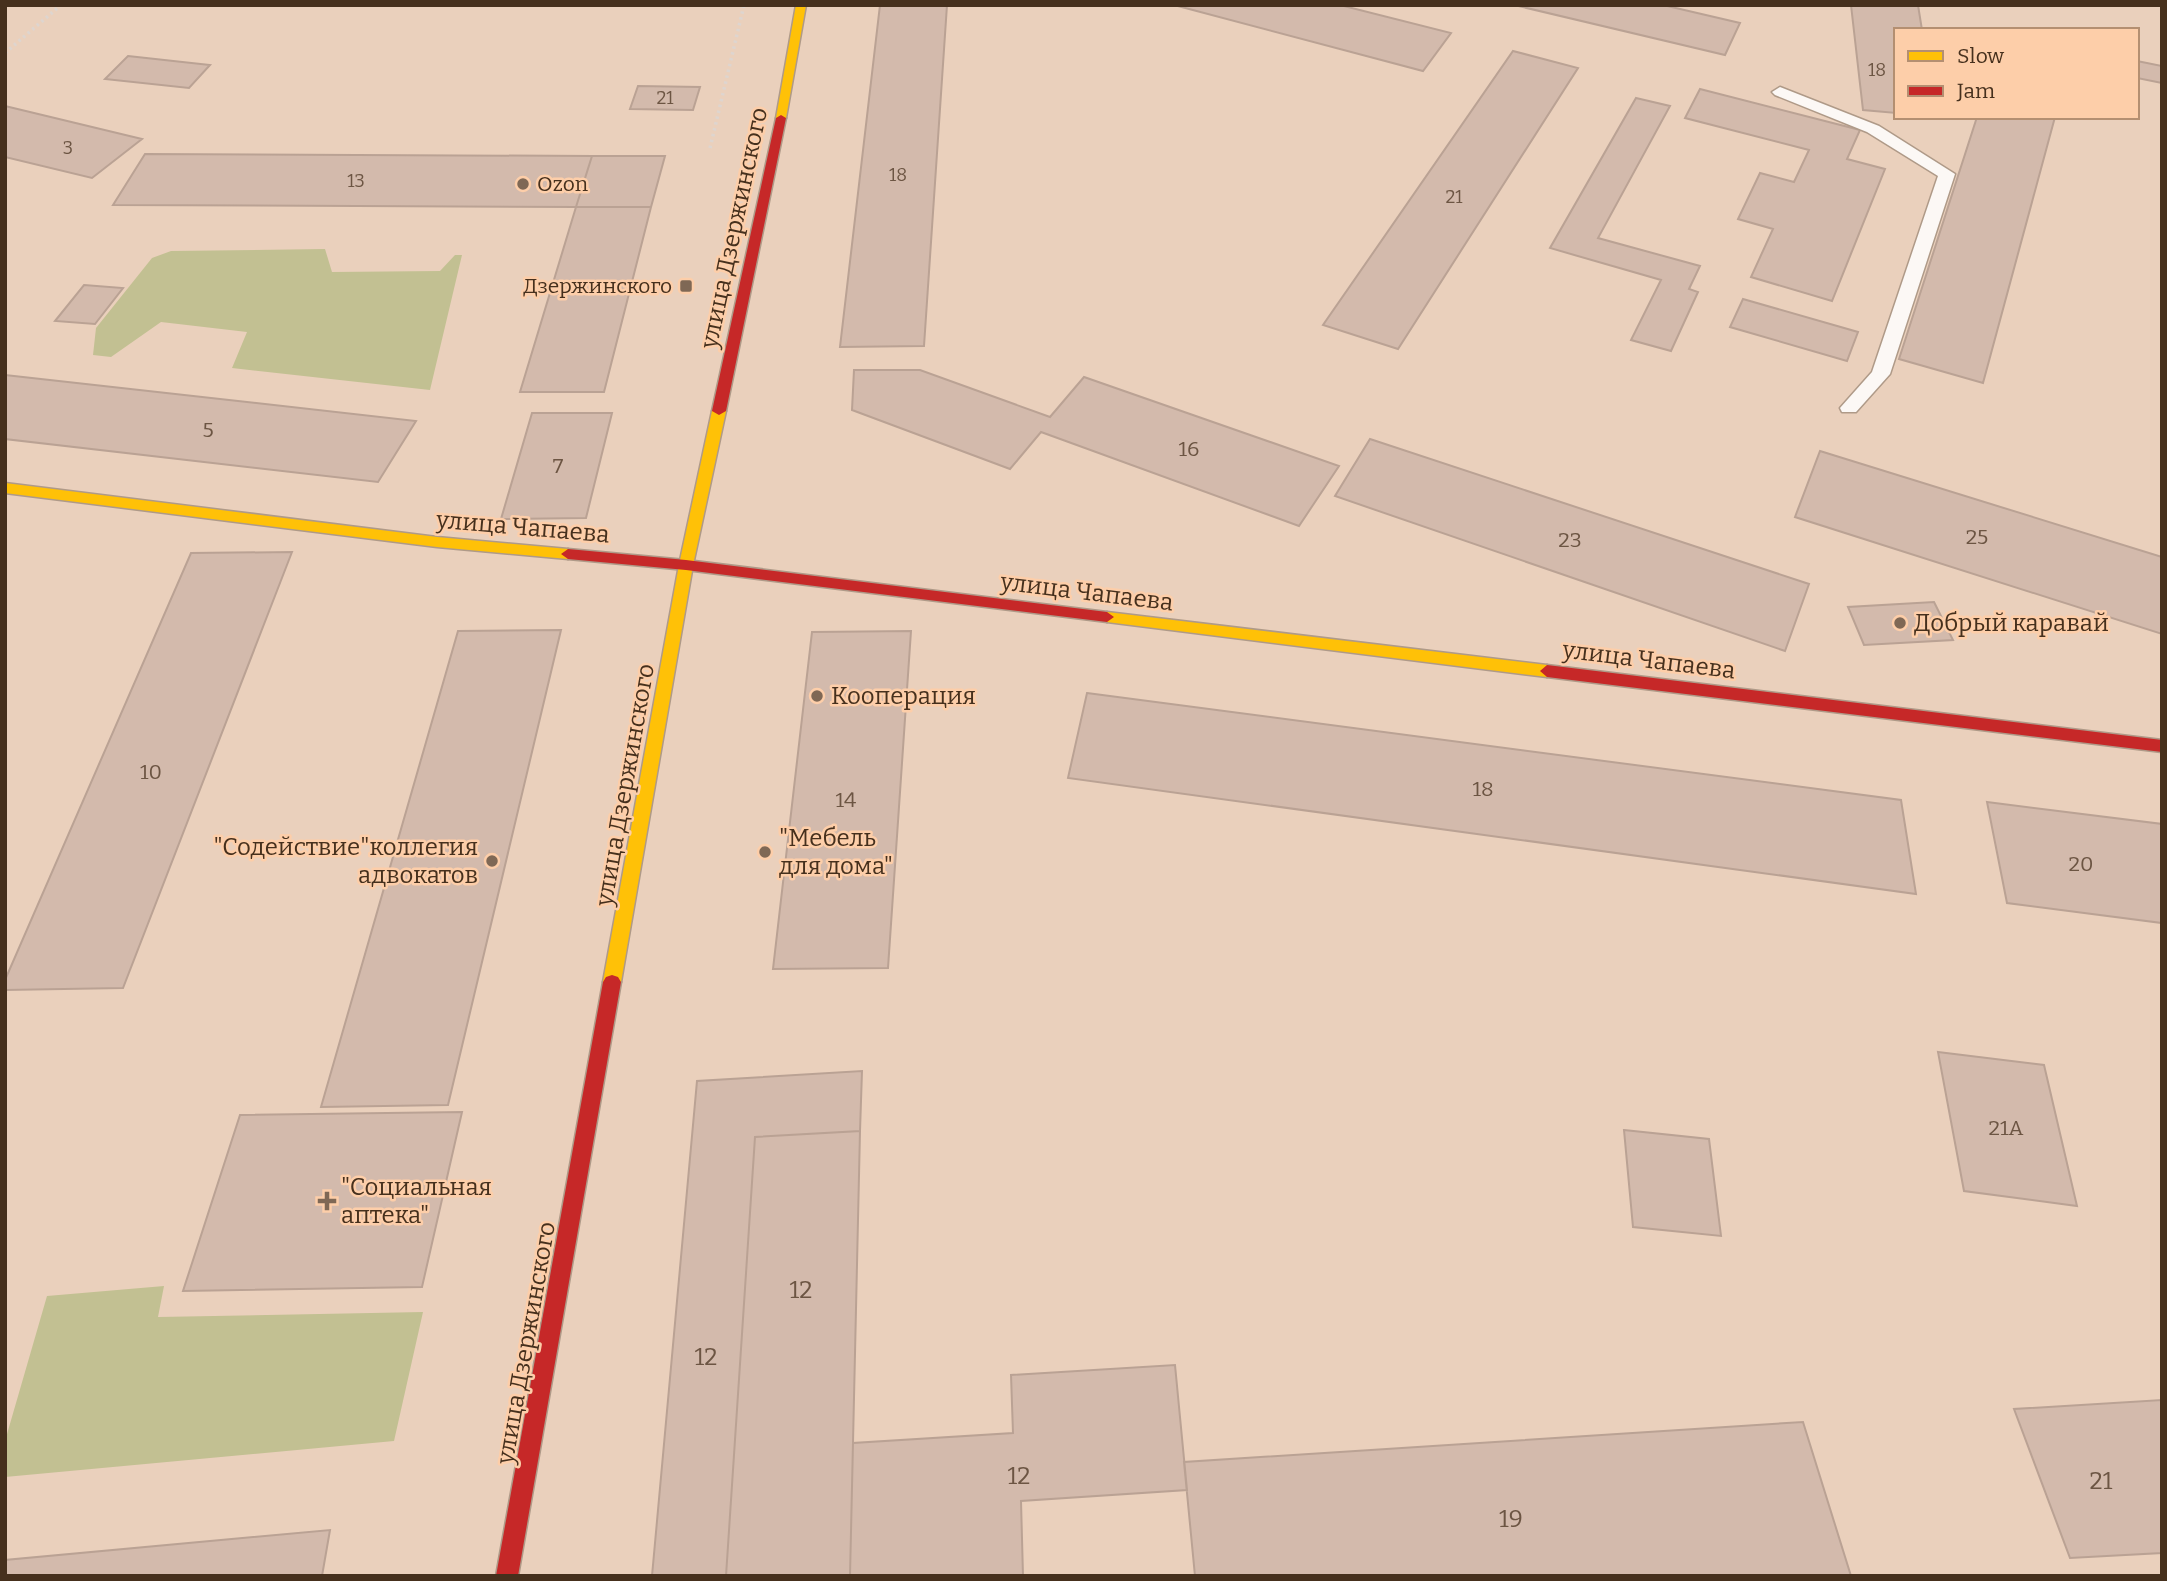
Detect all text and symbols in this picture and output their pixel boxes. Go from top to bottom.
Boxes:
legend [1894,28,2139,119]
text: Slow [1957,43,2004,69]
house number: 18 [1868,59,1886,81]
text: Jam [1956,78,1995,104]
house number: 21 [656,87,674,109]
street label: улица Дзержинского [695,105,773,352]
house number: 3 [63,137,73,159]
house number: 18 [889,164,907,186]
house number: 13 [347,170,365,192]
place label: Ozon [537,171,588,197]
marker: Ozon [515,176,531,192]
house number: 21 [1445,186,1463,208]
place label: Дзержинского [523,273,672,299]
marker: Дзержинского [678,278,694,294]
house number: 5 [202,417,214,443]
house number: 16 [1179,436,1199,462]
house number: 7 [553,453,564,479]
street label: улица Чапаева [434,505,611,549]
house number: 25 [1966,524,1988,550]
house number: 23 [1558,527,1582,553]
street label: улица Чапаева [998,567,1175,616]
place label: Добрый каравай [1914,609,2109,637]
marker: Добрый каравай [1892,615,1908,631]
street label: улица Чапаева [1560,635,1737,684]
street label: улица Дзержинского [590,662,660,909]
place label: Кооперация [831,682,976,710]
marker: Кооперация [809,688,825,704]
house number: 10 [140,759,162,785]
house number: 18 [1472,776,1494,802]
house number: 14 [836,787,856,813]
place label: "Мебель для дома" [779,824,893,880]
place label: "Содействие"коллегия адвокатов [214,833,478,889]
marker: "Мебель для дома" [757,844,773,860]
house number: 20 [2069,851,2093,877]
marker: "Содействие"коллегия адвокатов [484,853,500,869]
house number: 21А [1989,1115,2024,1141]
place label: "Социальная аптека" [341,1173,492,1229]
marker: "Социальная аптека" [319,1193,335,1209]
street label: улица Дзержинского [491,1220,561,1467]
house number: 12 [790,1276,812,1304]
house number: 12 [695,1343,717,1371]
house number: 12 [1008,1462,1030,1490]
house number: 21 [2090,1467,2113,1495]
house number: 19 [1499,1505,1523,1533]

